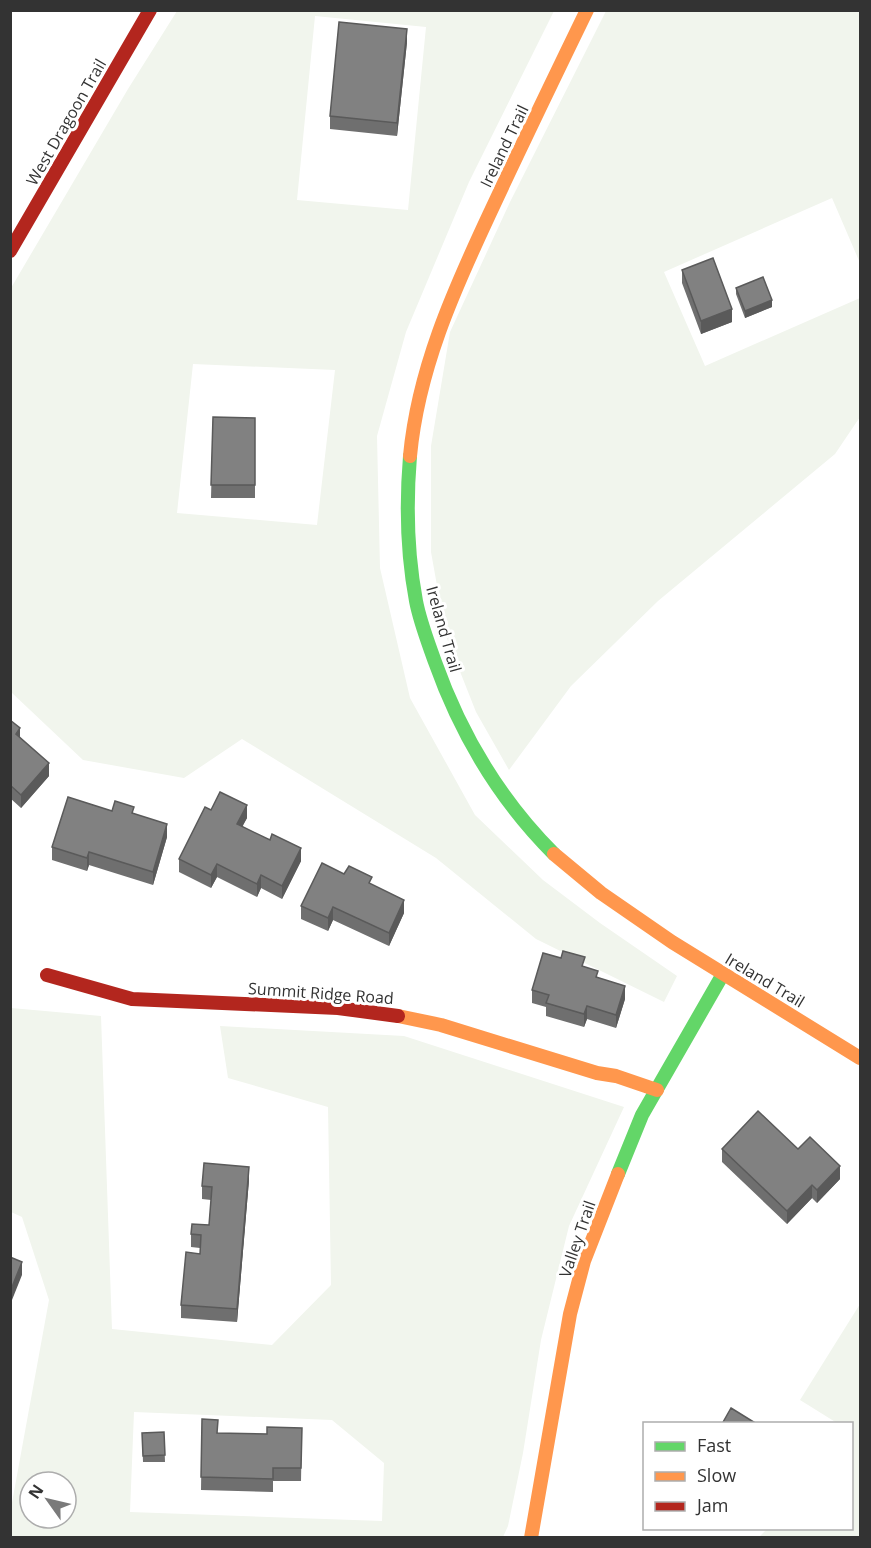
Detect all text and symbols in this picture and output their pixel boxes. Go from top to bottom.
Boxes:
street label: West Dragoon Trail [21,55,111,189]
street label: Ireland Trail [475,101,533,191]
street label: Ireland Trail [421,583,467,675]
street label: Ireland Trail [721,948,809,1012]
street label: Summit Ridge Road [247,977,395,1009]
street label: Valley Trail [554,1198,600,1280]
legend [643,1422,853,1530]
text: Fast [697,1433,731,1457]
text: Slow [697,1463,736,1487]
north arrow [18,1470,78,1530]
text: N [23,1480,48,1503]
text: Jam [695,1493,729,1517]

